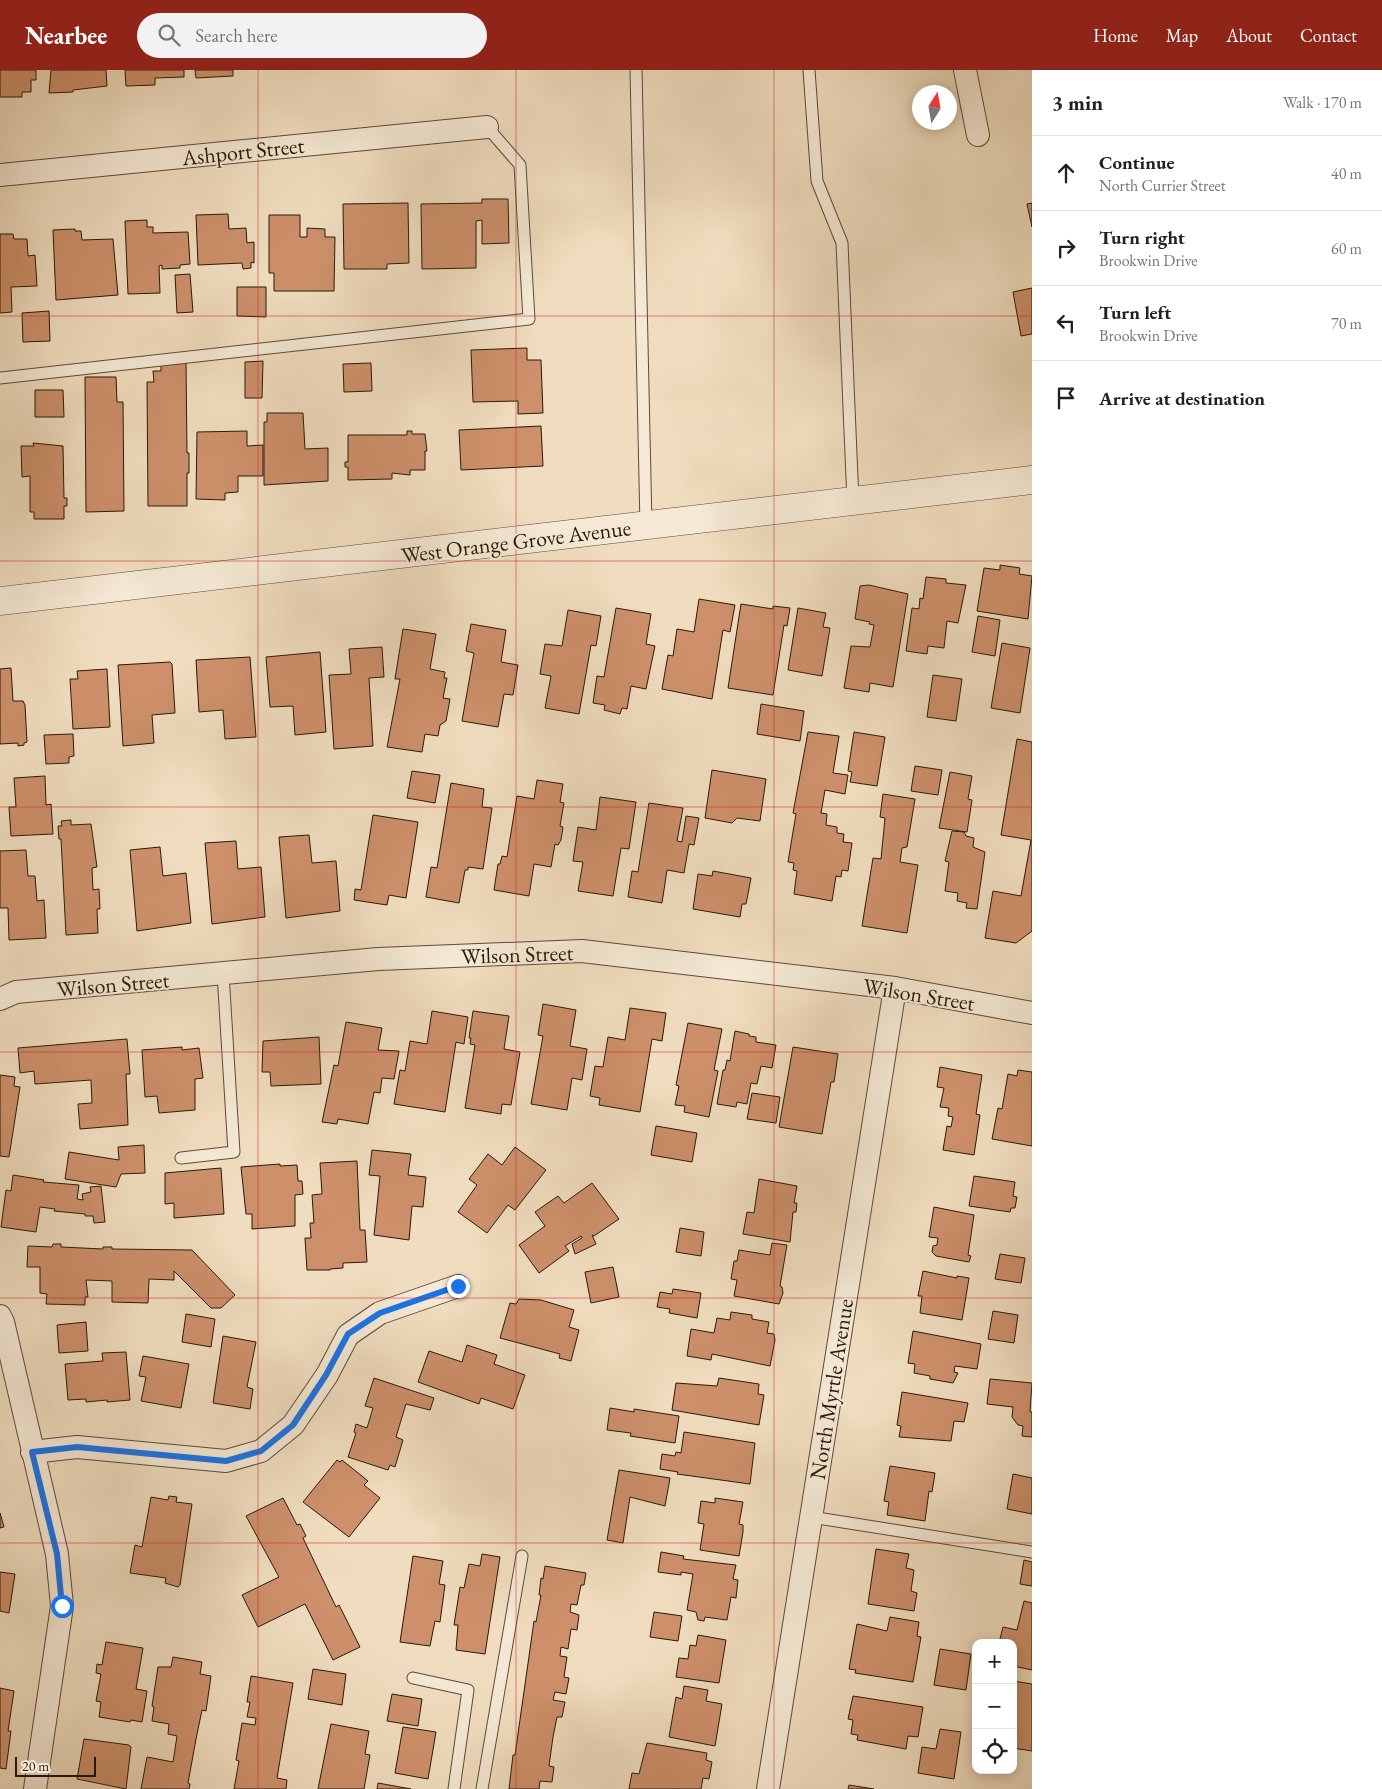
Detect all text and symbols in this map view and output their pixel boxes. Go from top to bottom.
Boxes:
search box [137,13,487,58]
text: Nearbee [25,20,107,51]
icon: search [155,21,183,49]
text: Search here [195,23,278,48]
text: Home [1093,24,1138,47]
text: Map [1166,24,1198,47]
text: About [1226,24,1272,47]
text: Contact [1300,24,1357,47]
north arrow [912,85,957,130]
text: 3 min [1052,89,1103,116]
text: Walk · 170 m [1283,92,1362,113]
street label: Ashport Street [179,131,306,172]
text: Continue [1099,150,1174,175]
icon: ahead [1052,159,1080,187]
text: 40 m [1331,163,1362,184]
text: North Currier Street [1099,175,1226,196]
text: Turn right [1099,225,1185,250]
icon: right [1052,234,1080,262]
text: 60 m [1331,238,1362,259]
text: Brookwin Drive [1099,250,1198,271]
text: Turn left [1099,300,1171,325]
icon: left [1052,309,1080,337]
text: 70 m [1331,313,1362,334]
text: Brookwin Drive [1099,325,1198,346]
icon: arrive [1052,384,1080,412]
text: Arrive at destination [1099,386,1265,411]
street label: West Orange Grove Avenue [400,513,633,570]
street label: Wilson Street [460,938,574,971]
street label: Wilson Street [56,965,171,1004]
street label: Wilson Street [861,971,977,1018]
route end [447,1275,470,1298]
street label: North Myrtle Avenue [803,1296,860,1481]
route start [51,1595,74,1618]
map controls [972,1639,1017,1774]
button: + [972,1639,1017,1684]
button: − [972,1684,1017,1729]
button: locate [972,1729,1017,1774]
scale bar [15,1754,96,1777]
text: 20 m [22,1757,49,1775]

